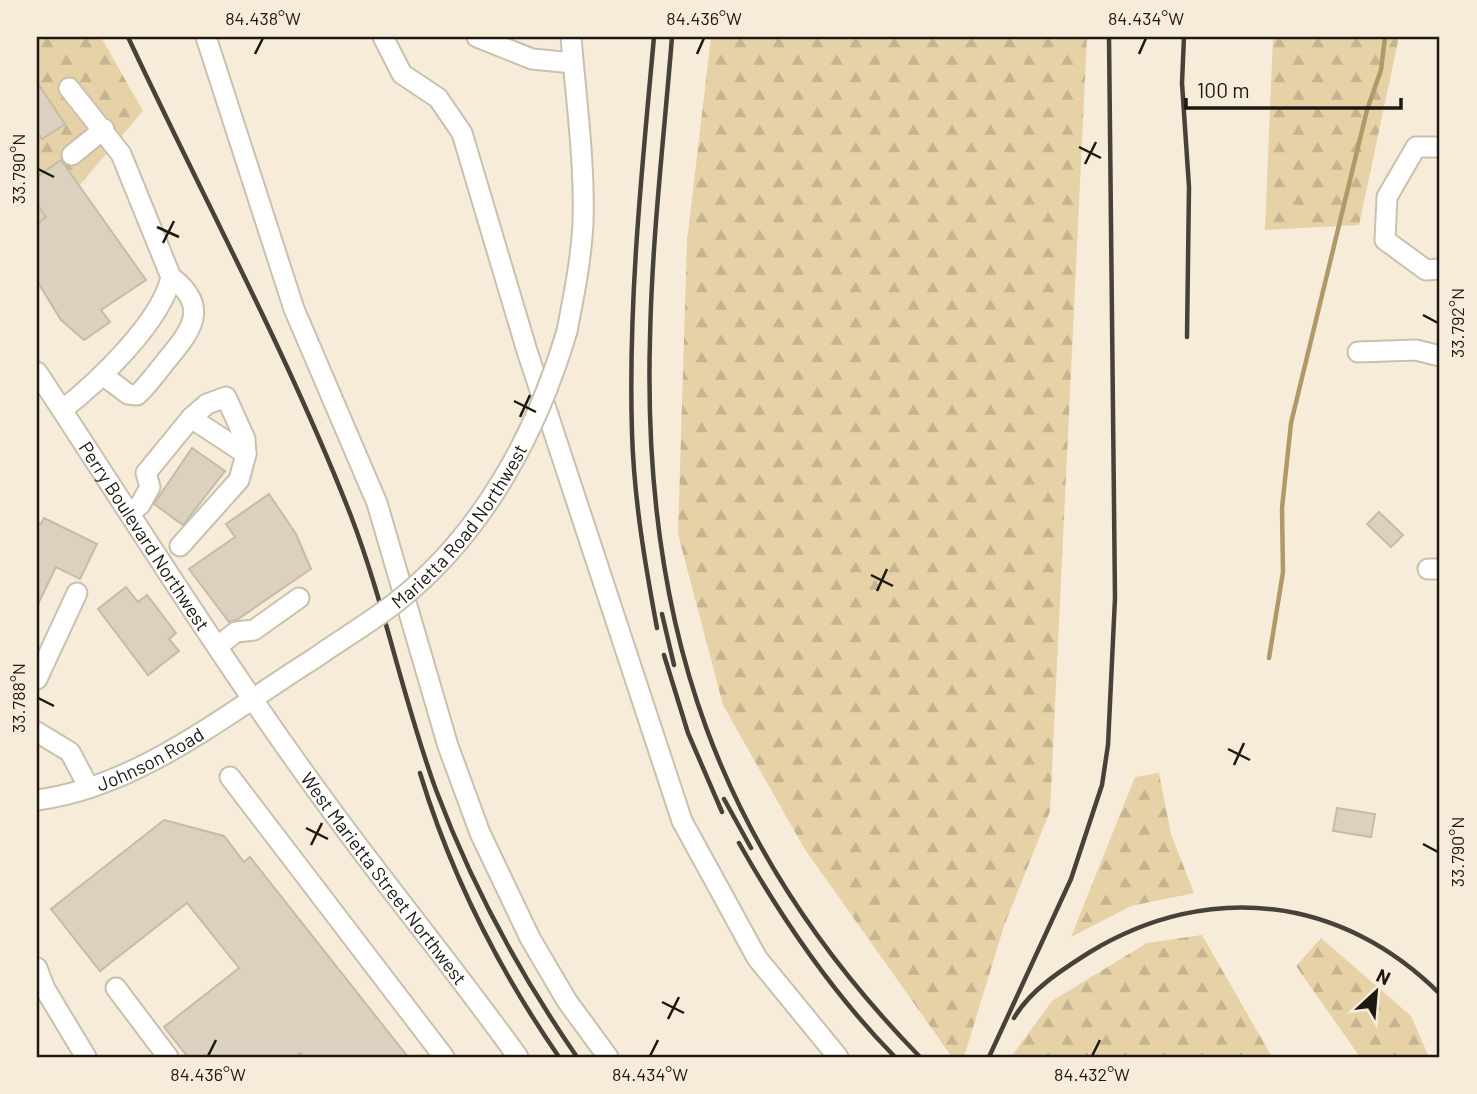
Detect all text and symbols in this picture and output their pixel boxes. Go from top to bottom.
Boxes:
text: 84.438°W [225,7,301,29]
text: 84.436°W [666,7,742,29]
text: 84.434°W [1108,7,1184,29]
scale bar [1186,66,1402,110]
text: 100 m [1197,77,1250,102]
text: 33.790°N [7,134,29,204]
text: 33.792°N [1446,288,1468,358]
street label: Perry Boulevard Northwest [75,437,215,635]
street label: Marietta Road Northwest [386,440,531,613]
text: 33.788°N [7,663,29,733]
street label: Johnson Road [93,722,208,796]
street label: West Marietta Street Northwest [296,767,472,989]
text: 33.790°N [1446,817,1468,887]
north arrow [1340,958,1410,1028]
text: N [1373,963,1394,989]
text: 84.436°W [170,1063,246,1085]
text: 84.434°W [612,1063,688,1085]
text: 84.432°W [1054,1063,1130,1085]

